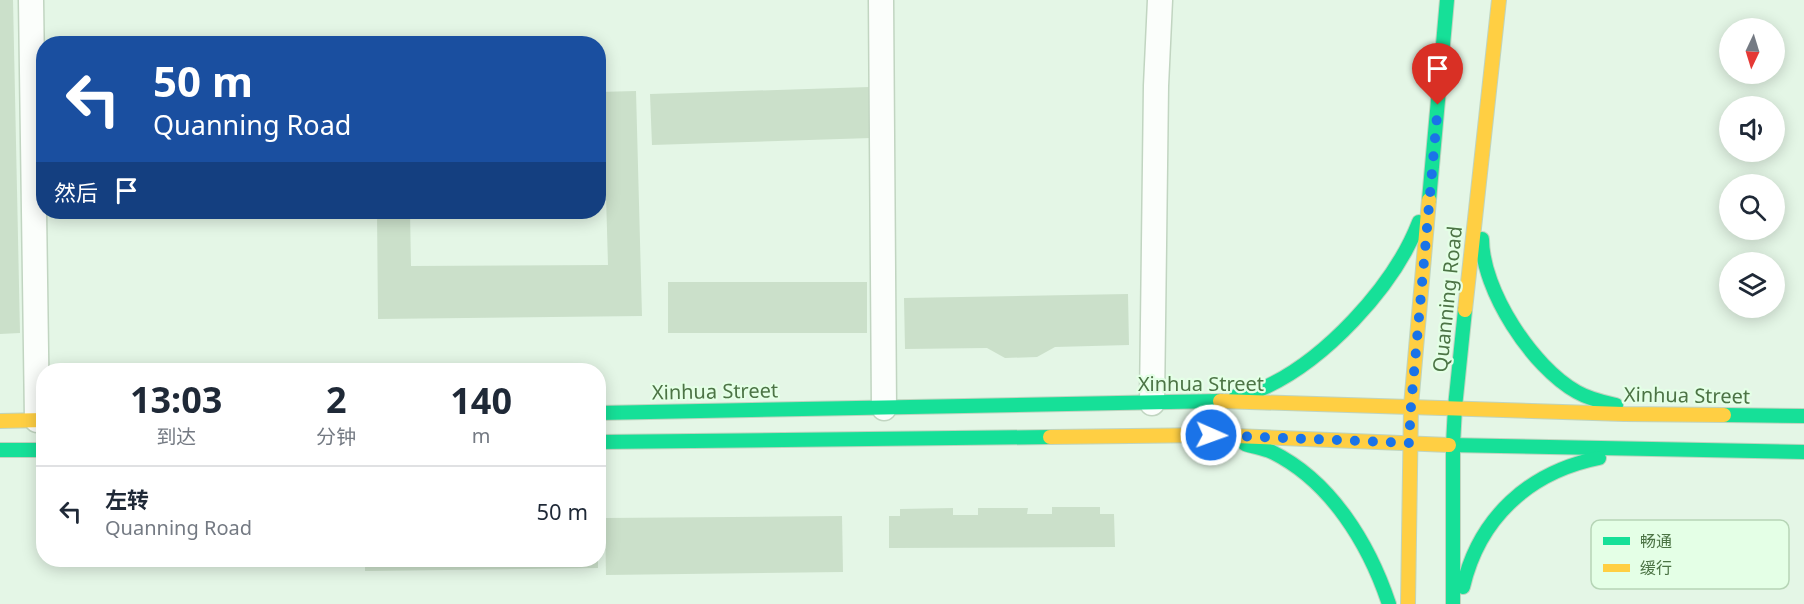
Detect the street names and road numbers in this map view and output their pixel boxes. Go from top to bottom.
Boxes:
street label: Quanning Road [1426,224,1468,374]
street label: Xinhua Street [1138,370,1264,397]
street label: Xinhua Street [652,376,778,406]
street label: Xinhua Street [1624,380,1750,410]

